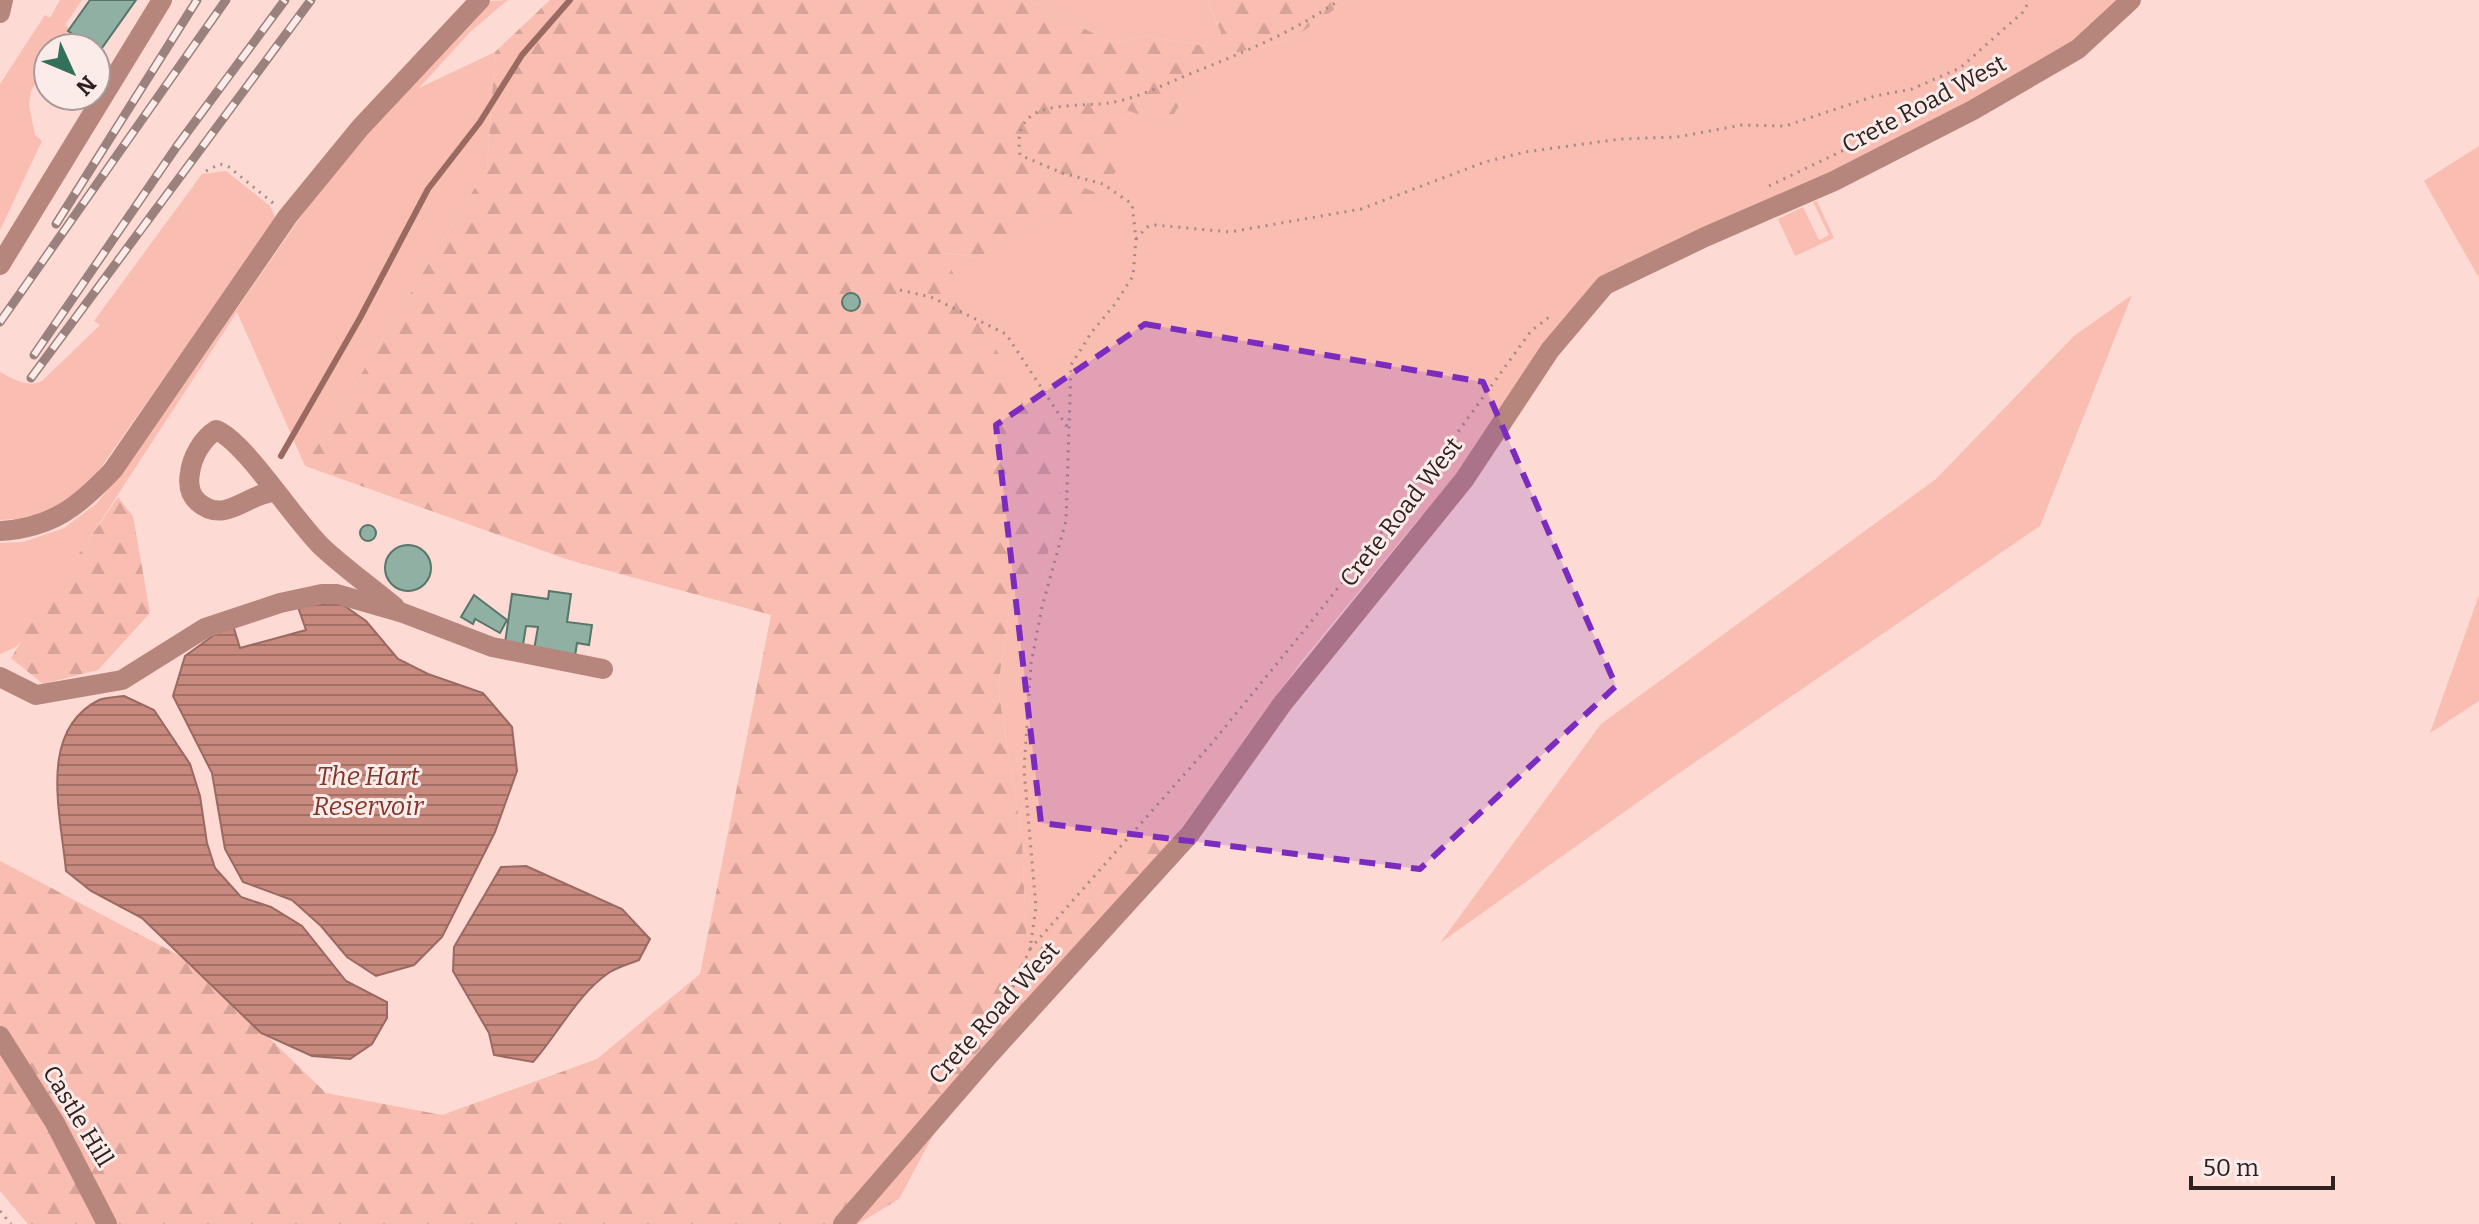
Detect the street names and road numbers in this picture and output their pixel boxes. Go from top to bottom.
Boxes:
street label: Crete Road West [1837,49,2011,159]
street label: Crete Road West [1334,432,1468,592]
street label: Crete Road West [923,936,1065,1090]
street label: Castle Hill [37,1060,119,1172]

